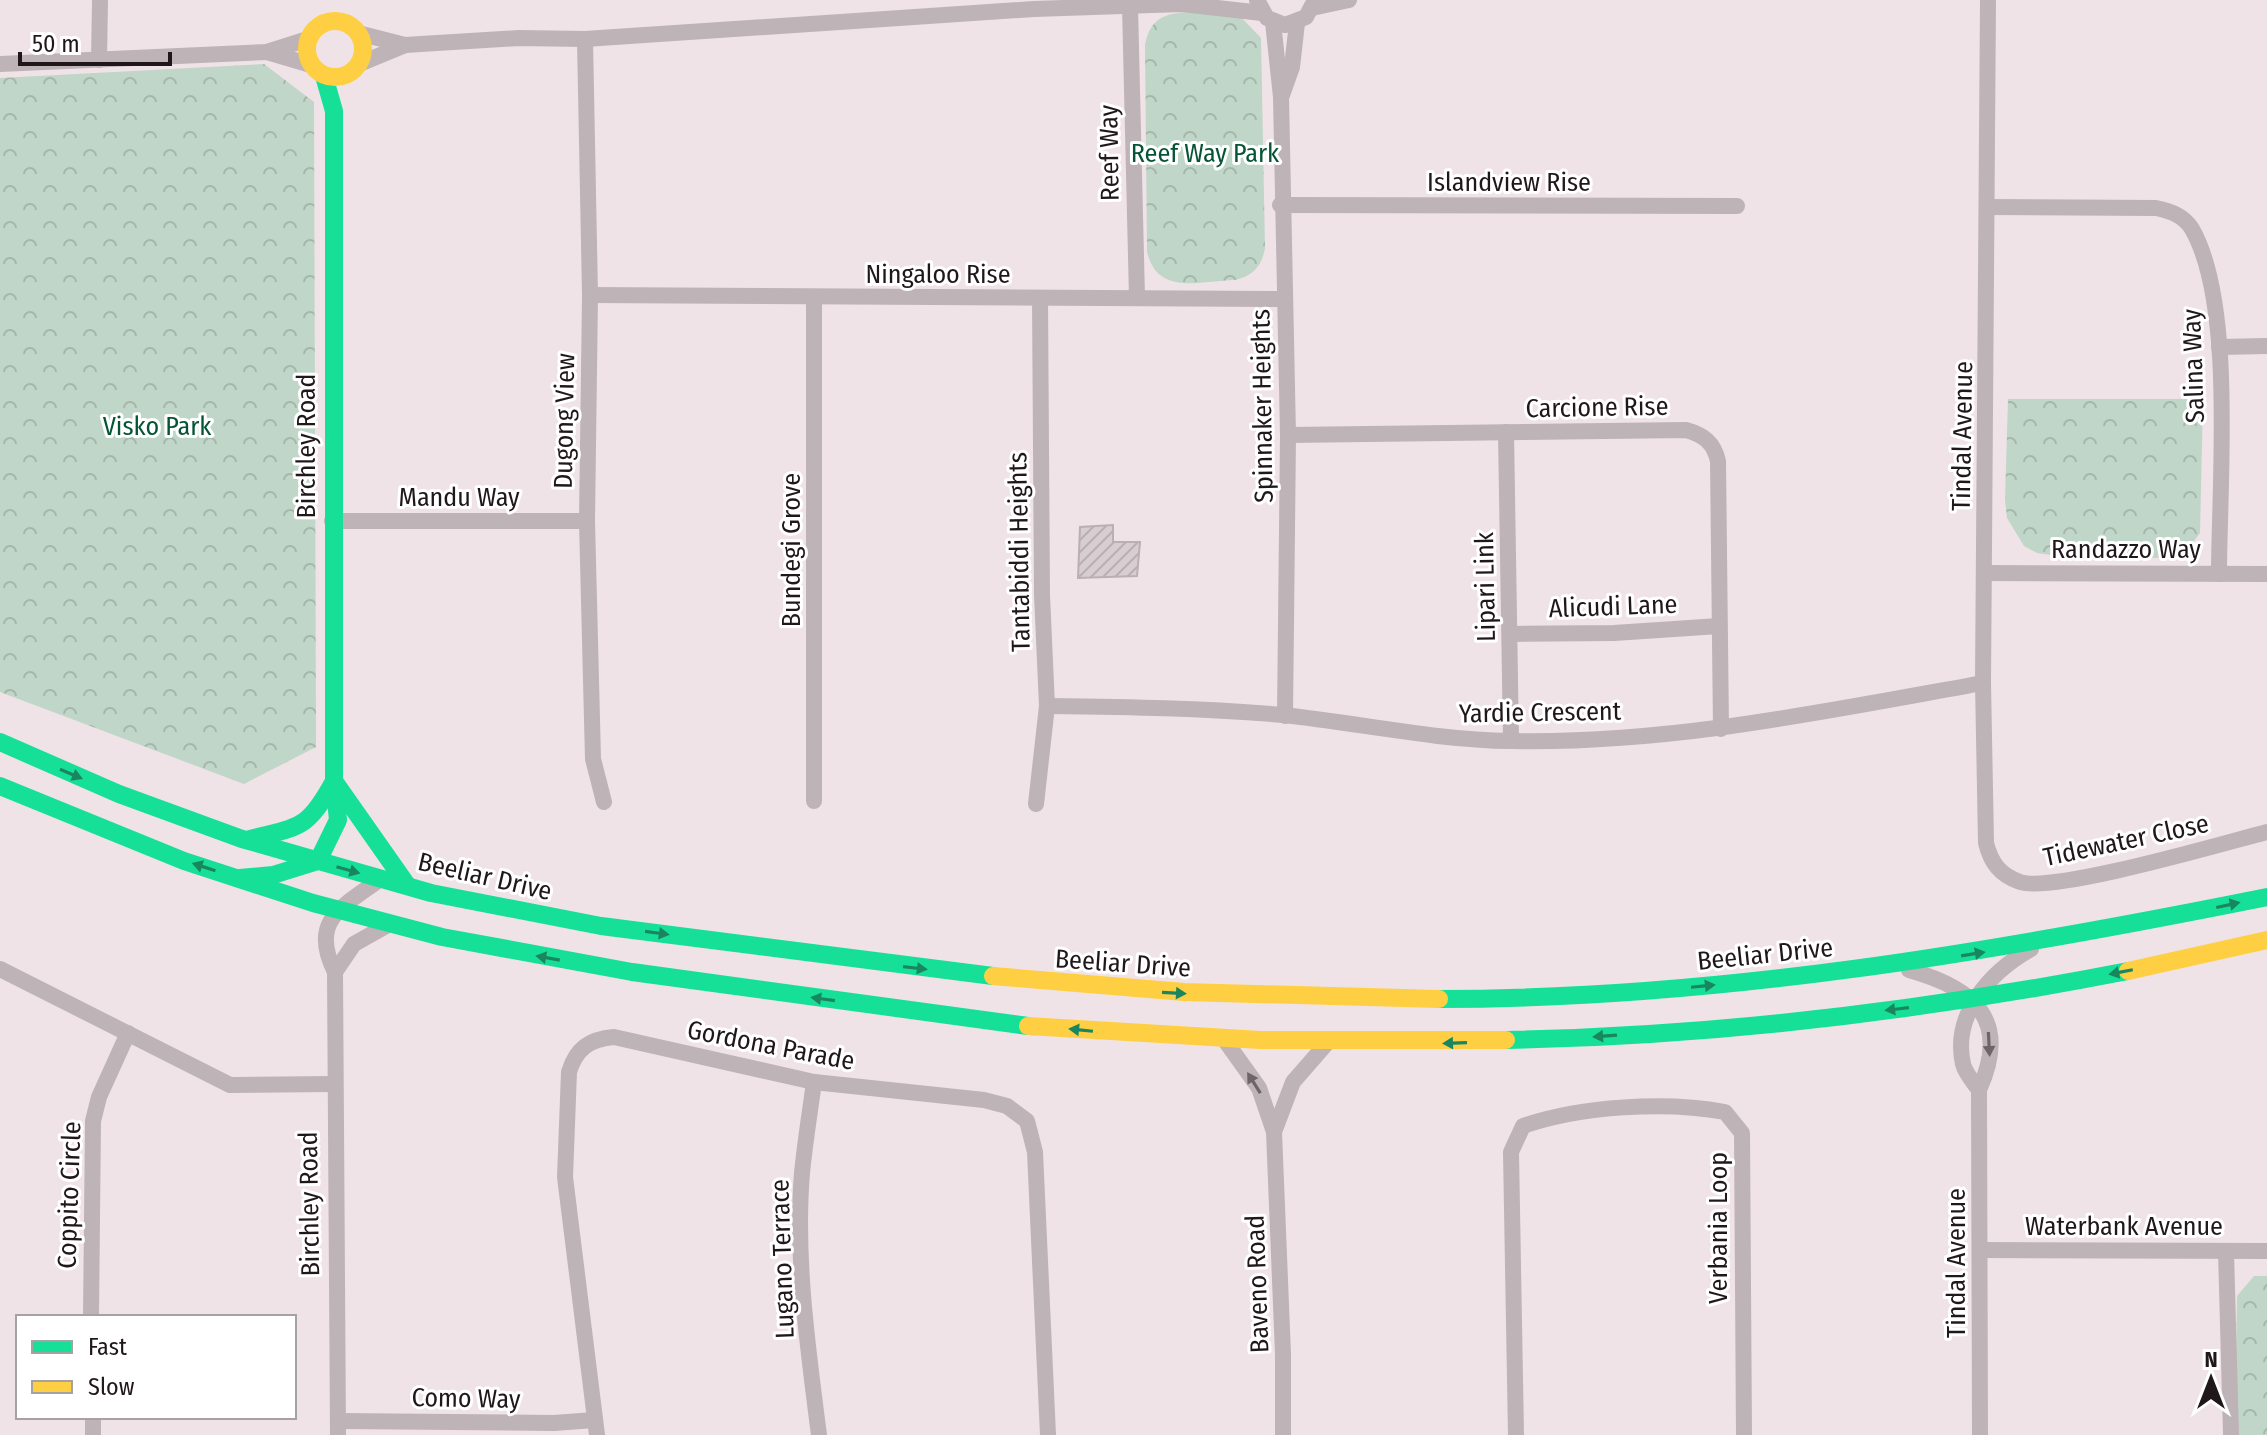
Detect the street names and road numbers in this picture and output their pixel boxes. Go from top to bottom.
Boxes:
street label: Reef Way [1093,104,1126,201]
street label: Islandview Rise [1427,167,1591,198]
street label: Ningaloo Rise [865,259,1011,290]
street label: Salina Way [2176,308,2211,423]
street label: Spinnaker Heights [1245,309,1280,503]
street label: Dugong View [548,353,581,489]
street label: Tindal Avenue [1946,361,1979,511]
street label: Birchley Road [291,373,322,519]
street label: Carcione Rise [1525,391,1669,424]
street label: Tantabiddi Heights [1002,452,1037,652]
street label: Bundegi Grove [776,473,807,627]
street label: Mandu Way [398,482,520,513]
street label: Lipari Link [1469,531,1502,642]
street label: Randazzo Way [2051,534,2201,565]
street label: Alicudi Lane [1548,589,1678,624]
street label: Yardie Crescent [1459,696,1622,729]
street label: Tidewater Close [2041,808,2212,873]
street label: Beeliar Drive [415,846,555,907]
street label: Beeliar Drive [1696,932,1834,977]
street label: Beeliar Drive [1054,943,1192,984]
street label: Gordona Parade [685,1014,857,1077]
street label: Coppito Circle [51,1121,88,1269]
street label: Birchley Road [293,1131,326,1277]
street label: Verbania Loop [1703,1152,1734,1304]
street label: Lugano Terrace [764,1179,801,1339]
street label: Tindal Avenue [1941,1188,1972,1338]
street label: Waterbank Avenue [2025,1211,2223,1242]
street label: Baveno Road [1240,1214,1275,1354]
street label: Como Way [411,1382,521,1415]

